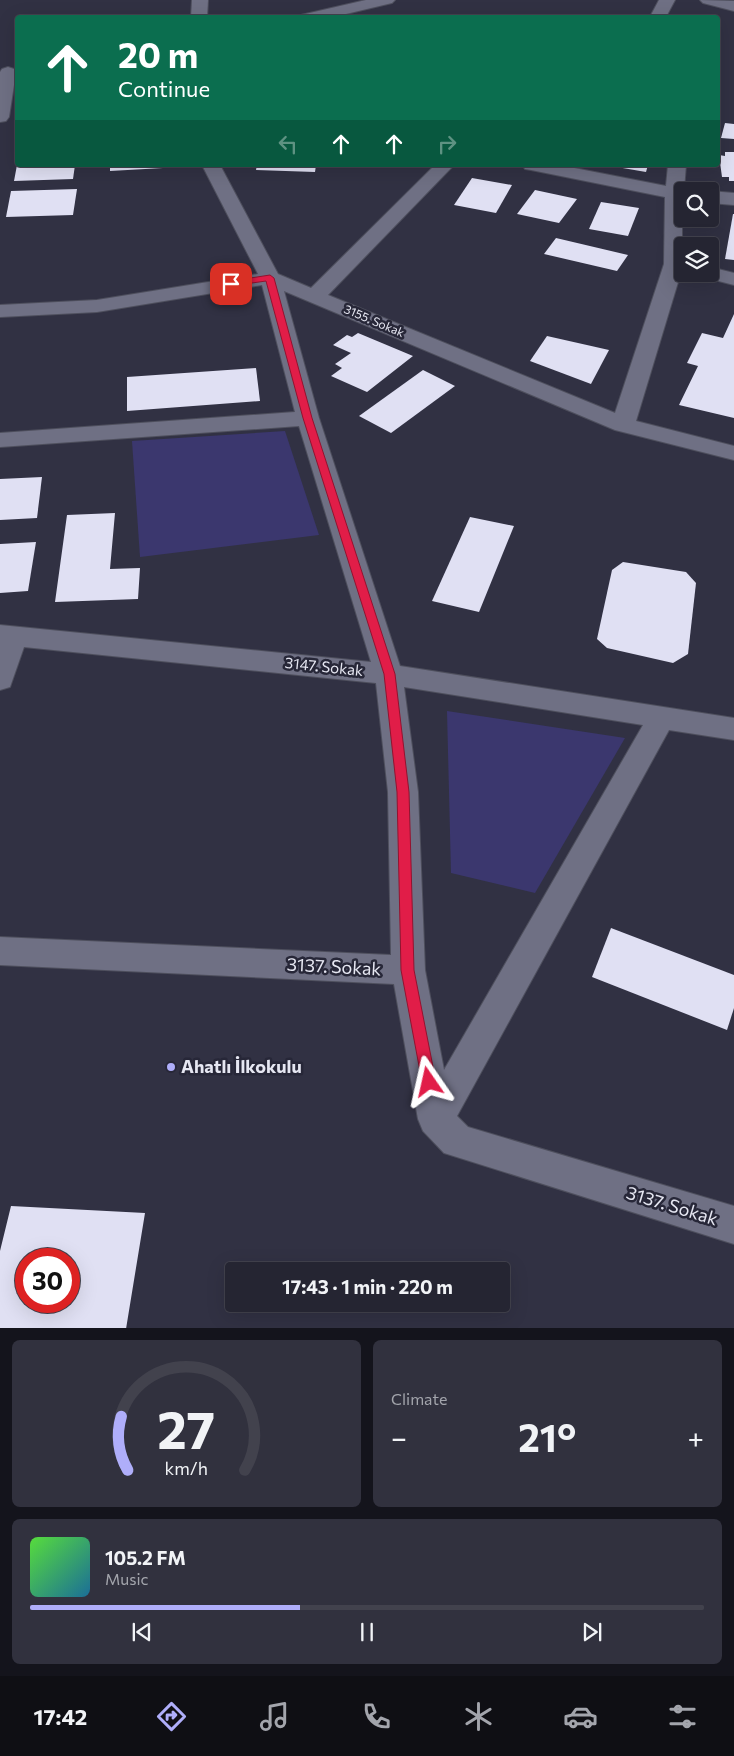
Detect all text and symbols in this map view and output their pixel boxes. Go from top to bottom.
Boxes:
text: 20 m [118,32,198,75]
icon: ahead [35,35,100,100]
text: Continue [118,75,210,102]
icon: left [274,130,302,158]
icon: ahead [327,130,355,158]
icon: ahead [380,130,408,158]
icon: right [433,130,461,158]
map controls [674,182,719,282]
button: search [674,182,719,227]
button: layers [674,237,719,282]
pin [210,263,252,305]
icon: arrive [217,270,245,298]
street label: 3155. Sokak [342,301,407,339]
street label: 3147. Sokak [284,653,364,679]
street label: 3137. Sokak [286,953,382,979]
place label: Ahatlı İlkokulu [181,1055,302,1077]
position arrow [402,1055,454,1107]
marker: Ahatlı İlkokulu [165,1061,177,1073]
street label: 3137. Sokak [624,1181,721,1229]
speed limit sign: 30 [15,1248,80,1313]
text: 17:43 · 1 min · 220 m [282,1275,453,1298]
text: Climate [391,1389,447,1408]
text: 27 [158,1396,215,1460]
text: 21° [518,1413,576,1460]
text: − [391,1420,407,1454]
text: + [688,1420,704,1454]
text: km/h [165,1457,208,1479]
text: 105.2 FM [105,1546,186,1569]
text: Music [105,1569,149,1588]
icon: previous [128,1618,156,1646]
icon: pause [353,1618,381,1646]
icon: next [578,1618,606,1646]
icon: directions [154,1699,189,1734]
icon: music [257,1699,292,1734]
icon: phone [359,1699,394,1734]
icon: climate [461,1699,496,1734]
icon: car [563,1699,598,1734]
icon: filters [665,1699,700,1734]
text: 17:42 [34,1703,87,1730]

